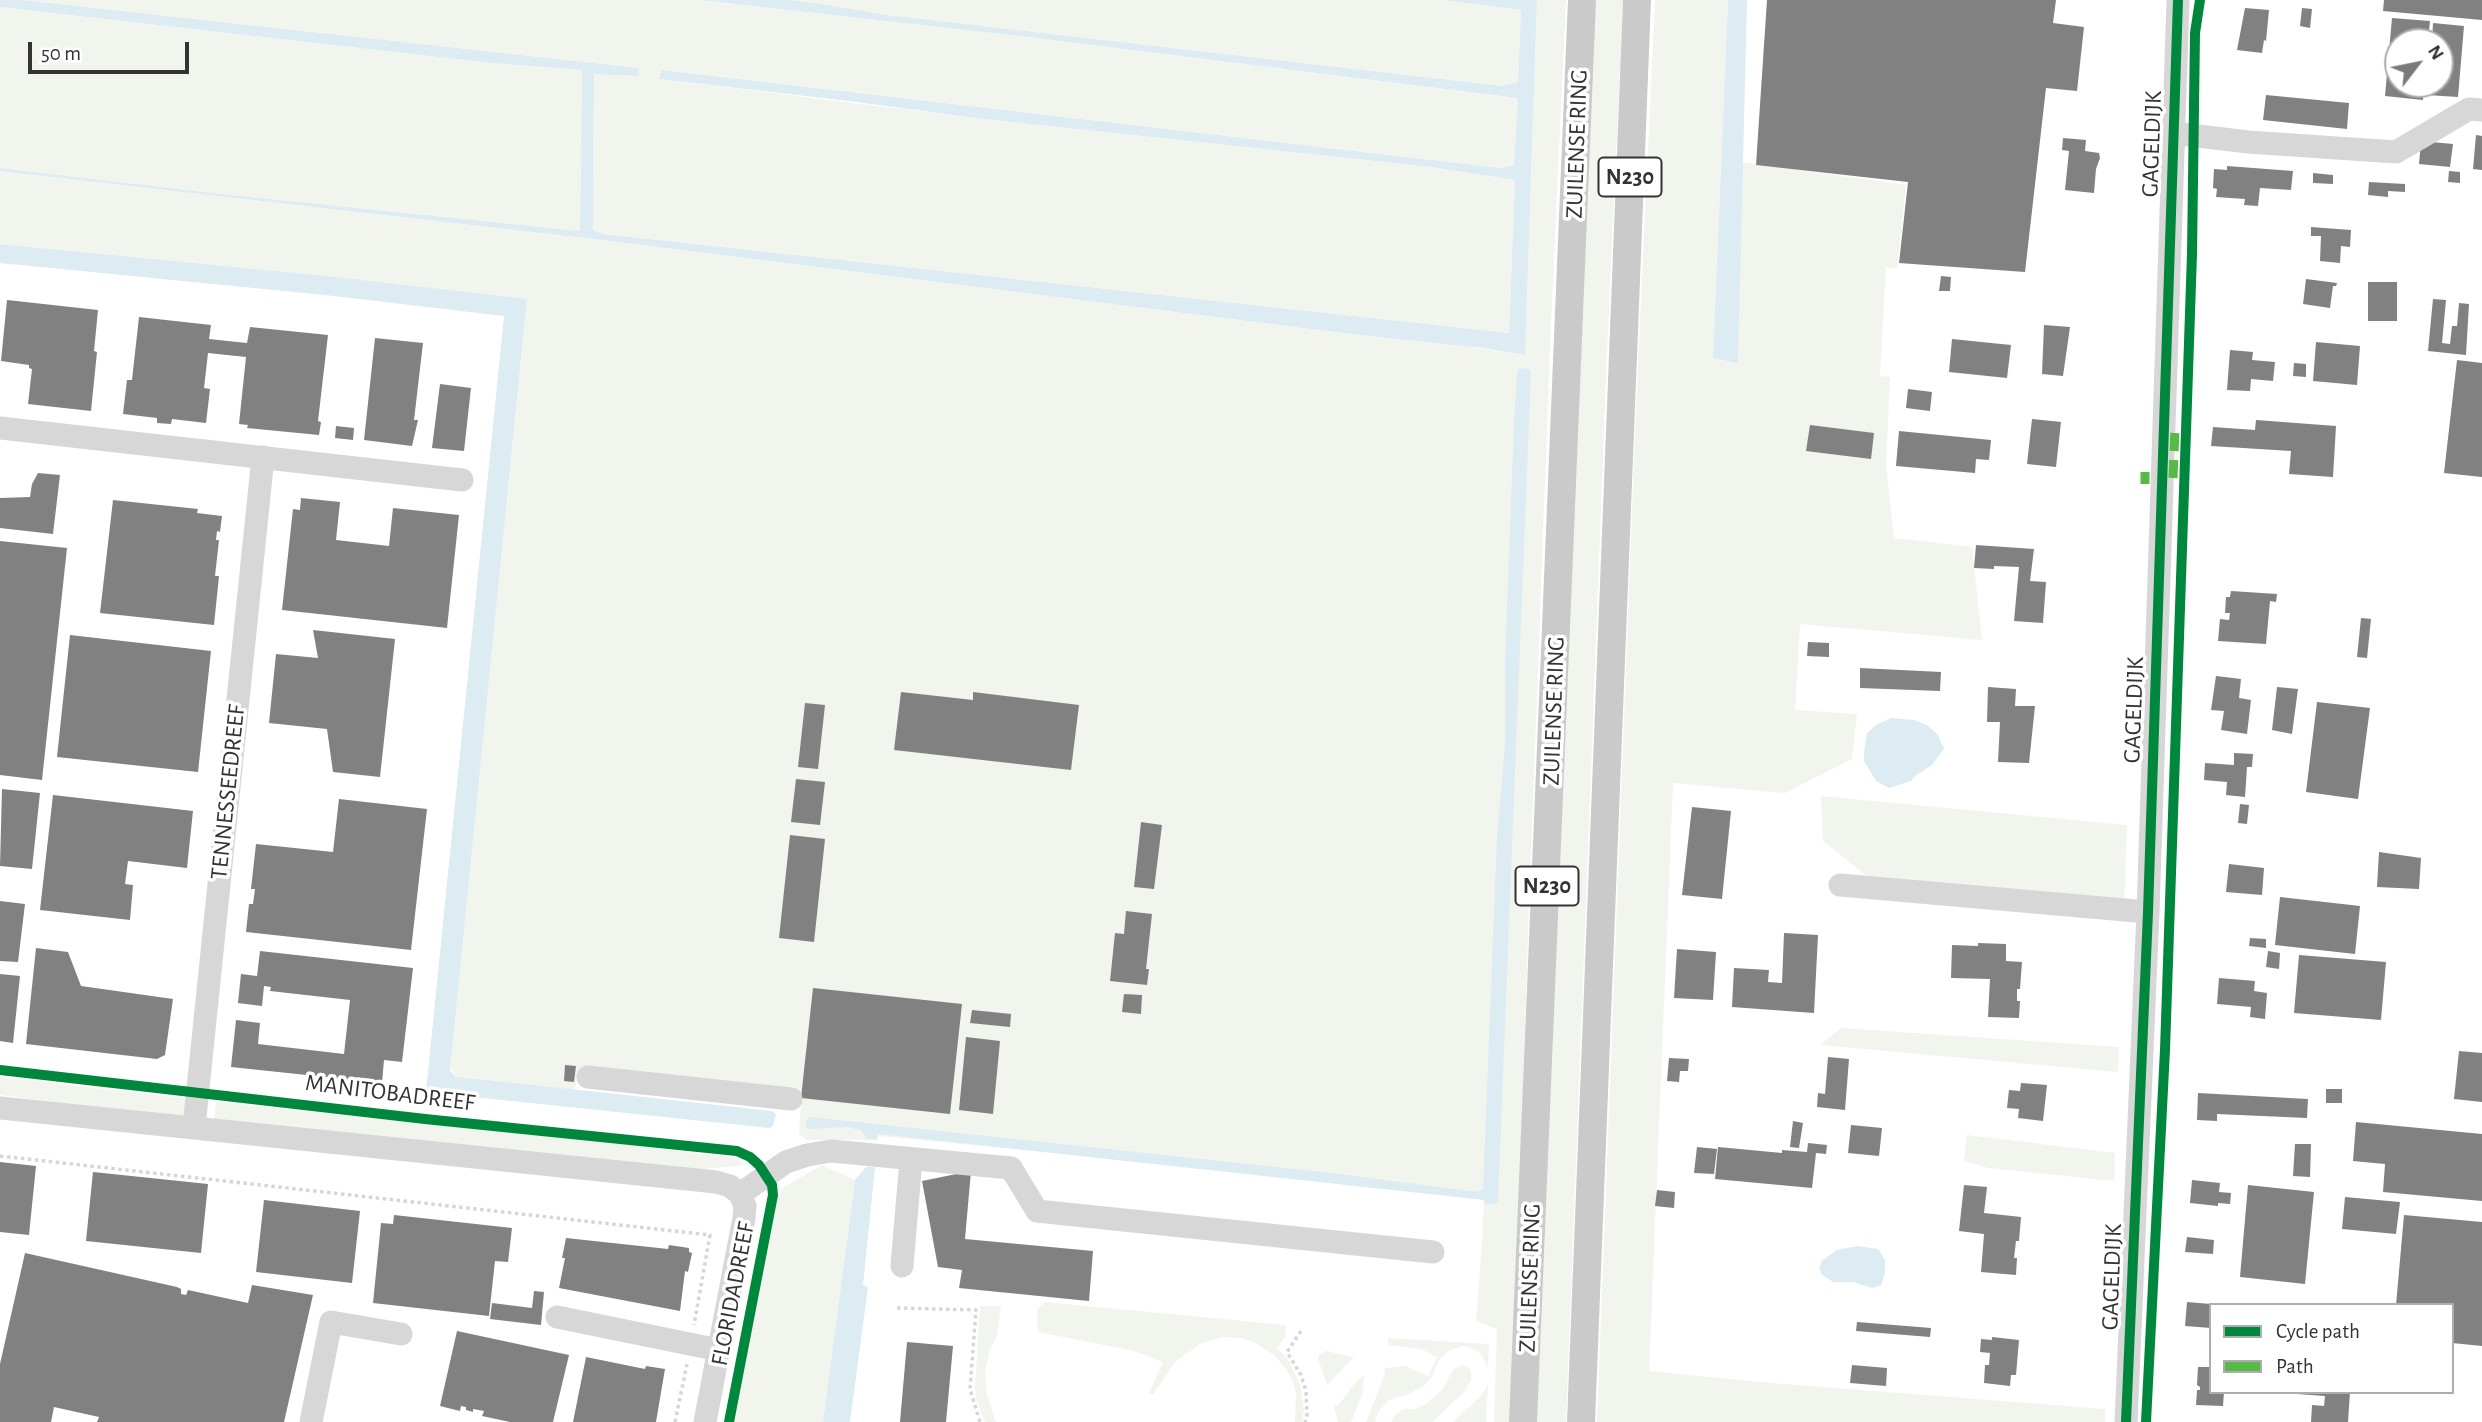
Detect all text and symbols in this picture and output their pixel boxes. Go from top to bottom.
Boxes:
scale bar [32,28,192,72]
north arrow [2384,28,2454,98]
text: N [2424,42,2447,63]
text: 50 m [41,43,81,64]
street label: ZUILENSE RING [1560,69,1594,219]
street label: GAGELDIJK [2136,90,2168,198]
road number: N230 [1598,158,1662,196]
street label: ZUILENSE RING [1537,636,1571,786]
street label: GAGELDIJK [2118,656,2150,764]
street label: TENNESSEEDREEF [204,703,252,881]
road number: N230 [1516,866,1578,906]
street label: MANITOBADREEF [304,1068,476,1118]
street label: ZUILENSE RING [1513,1203,1547,1353]
street label: FLORIDADREEF [705,1220,761,1368]
street label: GAGELDIJK [2096,1223,2128,1331]
legend [2209,1303,2454,1394]
text: Cycle path [2276,1321,2360,1342]
text: Path [2276,1356,2314,1377]

